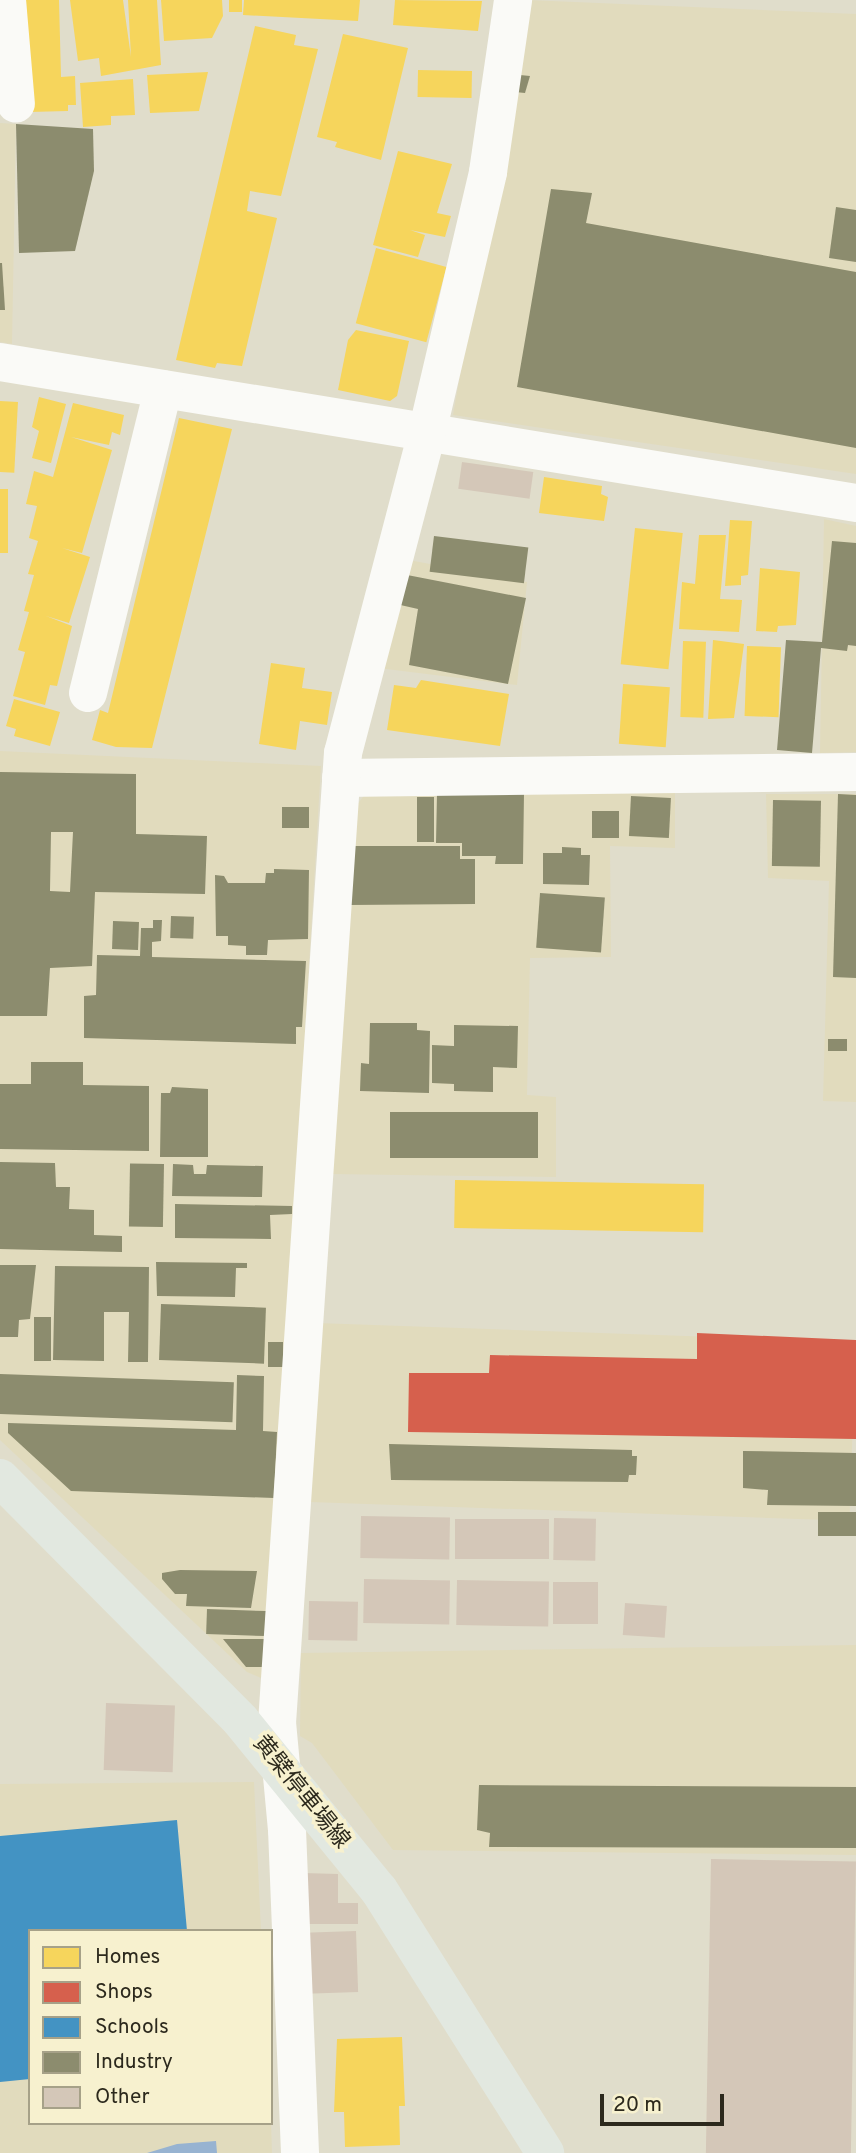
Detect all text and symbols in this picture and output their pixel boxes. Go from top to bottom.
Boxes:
street label: 黄檗停車場線 [246,1731,354,1855]
legend [28,1929,273,2125]
text: Homes [95,1944,160,1971]
text: Shops [95,1979,153,2006]
text: Schools [95,2014,169,2041]
text: Industry [95,2049,173,2076]
scale bar [604,2080,728,2124]
text: Other [95,2084,150,2111]
text: 20 m [613,2092,662,2119]

